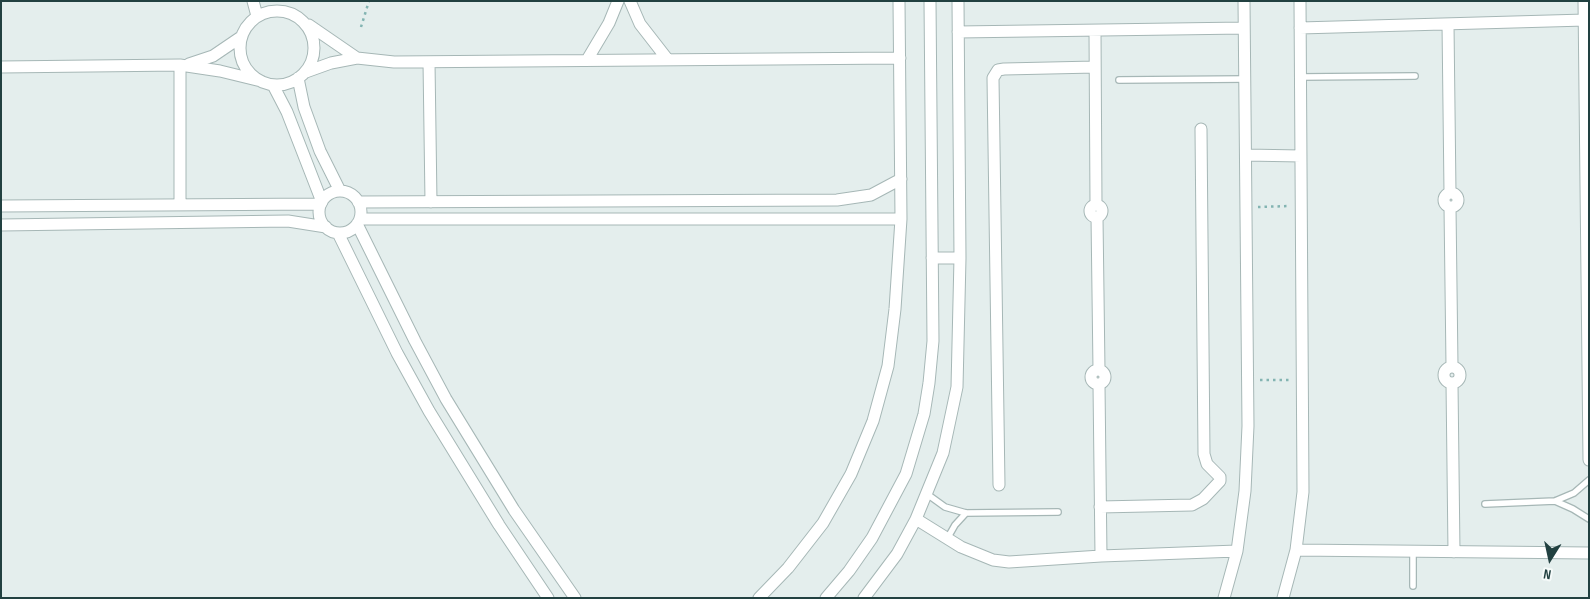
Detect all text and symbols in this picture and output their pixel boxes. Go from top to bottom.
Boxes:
north arrow [1525,534,1575,584]
text: N [1542,565,1552,583]

